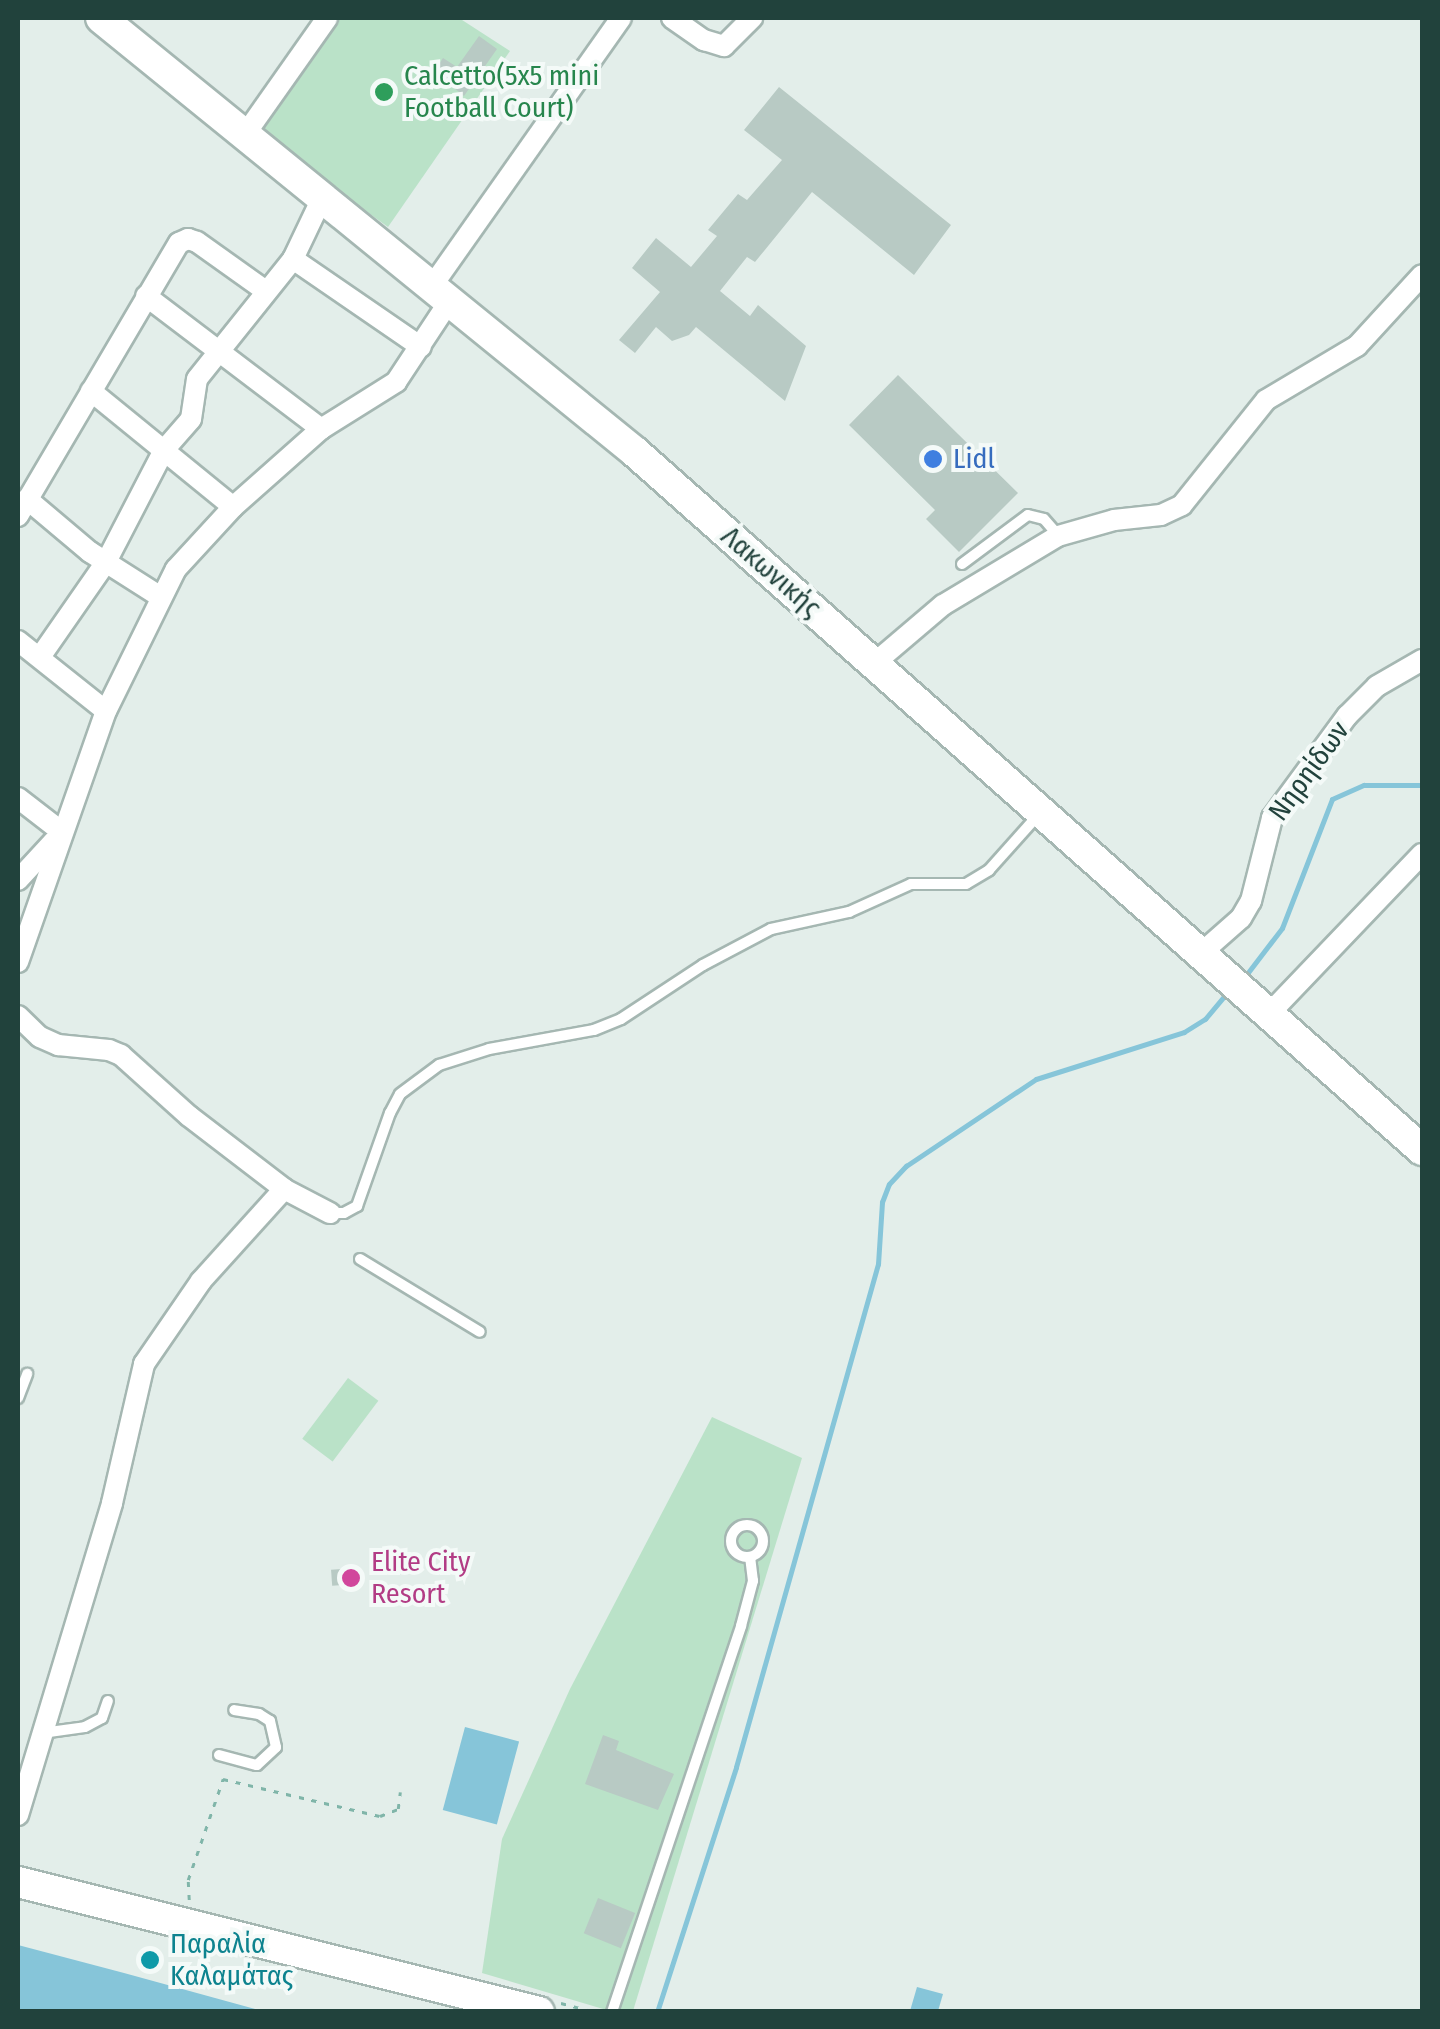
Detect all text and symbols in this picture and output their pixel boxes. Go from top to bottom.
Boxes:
place label: Calcetto(5x5 mini Football Court) [404,59,599,125]
marker: Calcetto(5x5 mini Football Court) [373,81,395,103]
place label: Lidl [953,442,995,476]
marker: Lidl [922,448,944,470]
street label: Λακωνικής [714,519,828,625]
street label: Νηρηίδων [1262,715,1356,827]
place label: Elite City Resort [371,1545,470,1611]
marker: Elite City Resort [340,1567,362,1589]
place label: Παραλία Καλαμάτας [170,1927,293,1993]
marker: Παραλία Καλαμάτας [139,1949,161,1971]

